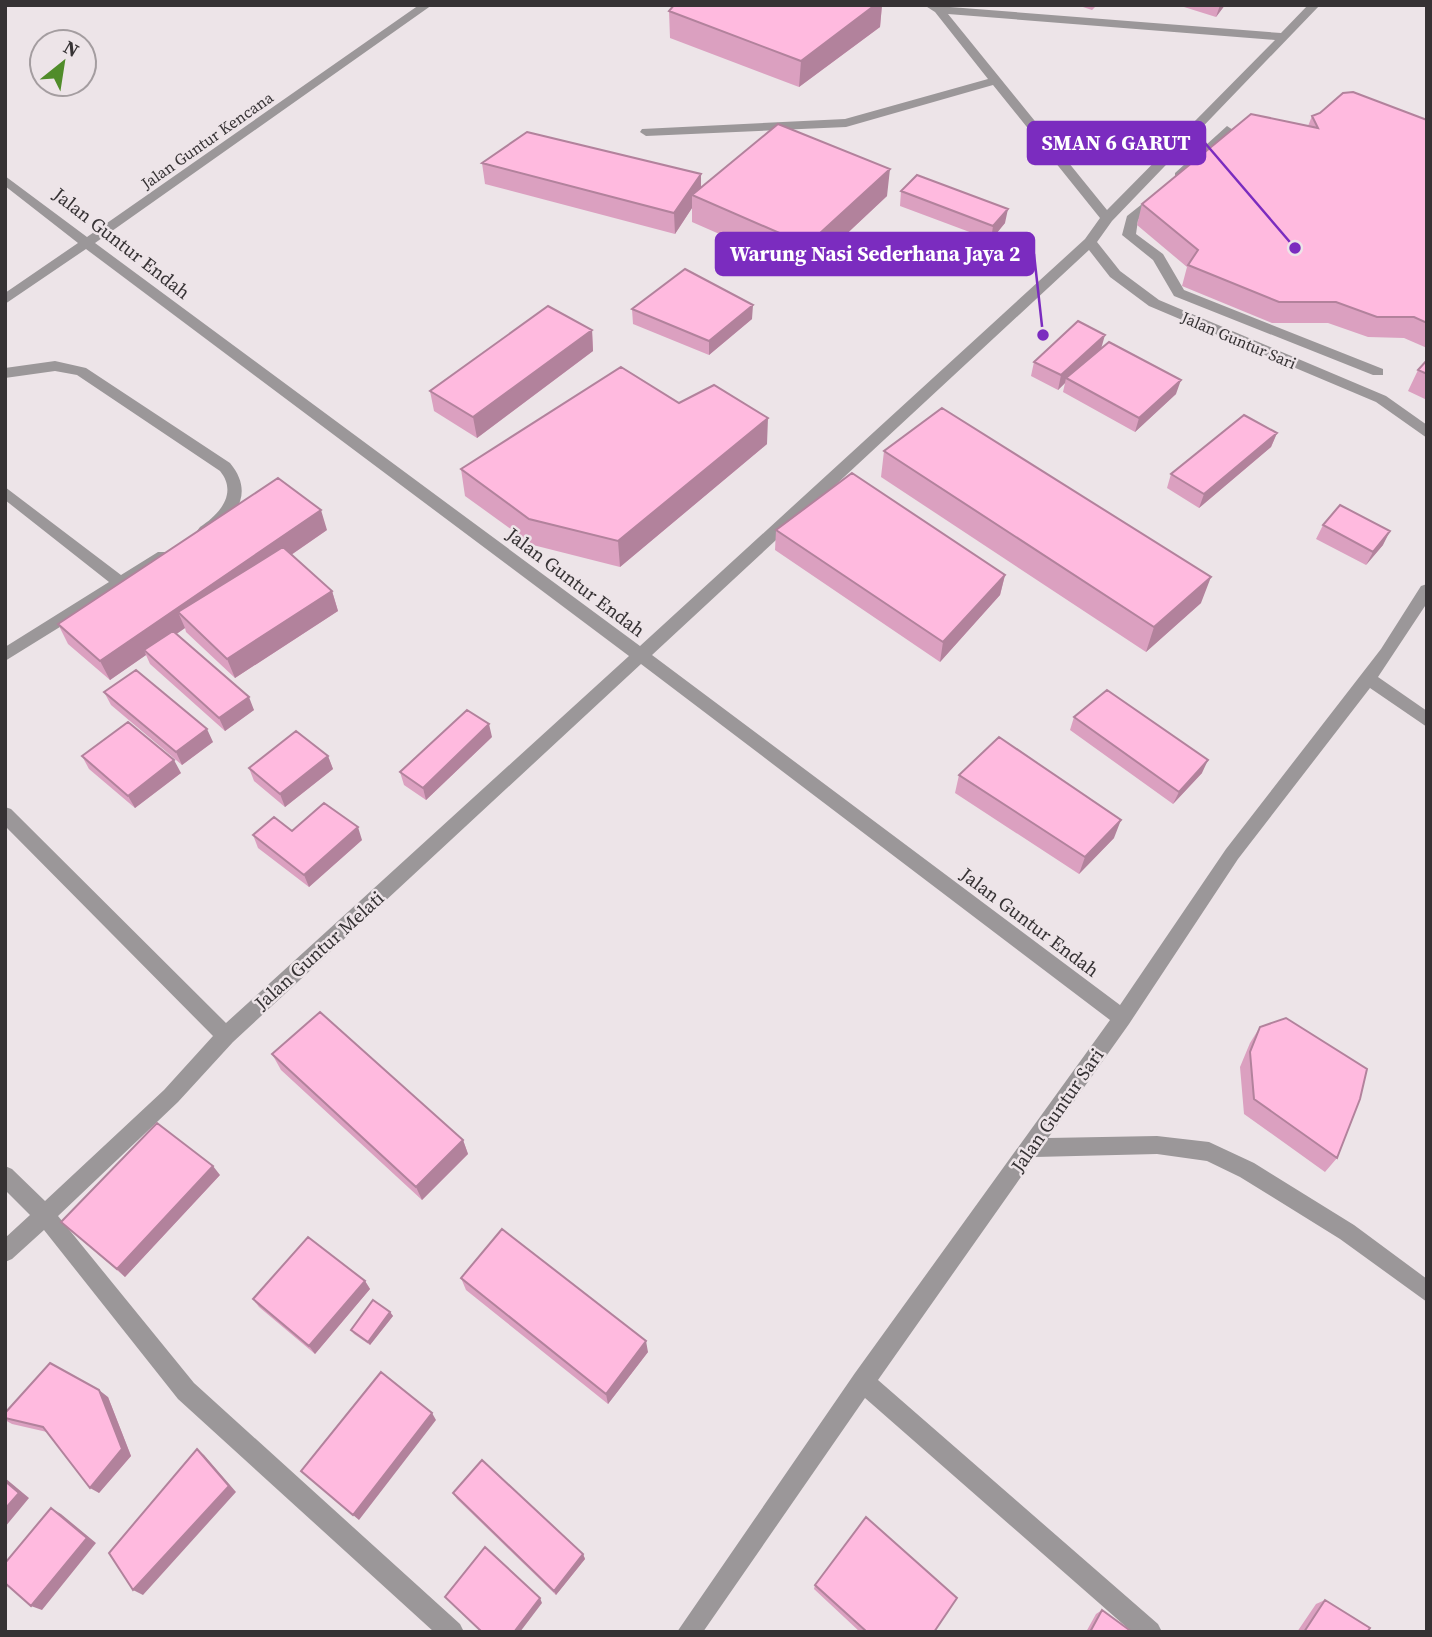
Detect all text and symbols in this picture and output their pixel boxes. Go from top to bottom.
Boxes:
north arrow [28,28,98,98]
text: N [59,34,84,63]
street label: Jalan Guntur Kencana [136,86,278,194]
callout: SMAN 6 GARUT [1028,122,1205,164]
text: SMAN 6 GARUT [1041,128,1191,157]
street label: Jalan Guntur Endah [47,181,196,305]
callout: Warung Nasi Sederhana Jaya 2 [716,233,1034,275]
text: Warung Nasi Sederhana Jaya 2 [730,239,1020,268]
street label: Jalan Guntur Sari [1177,306,1300,374]
street label: Jalan Guntur Endah [501,521,651,643]
street label: Jalan Guntur Endah [955,861,1105,983]
street label: Jalan Guntur Melati [248,885,390,1016]
street label: Jalan Guntur Sari [1004,1043,1110,1178]

